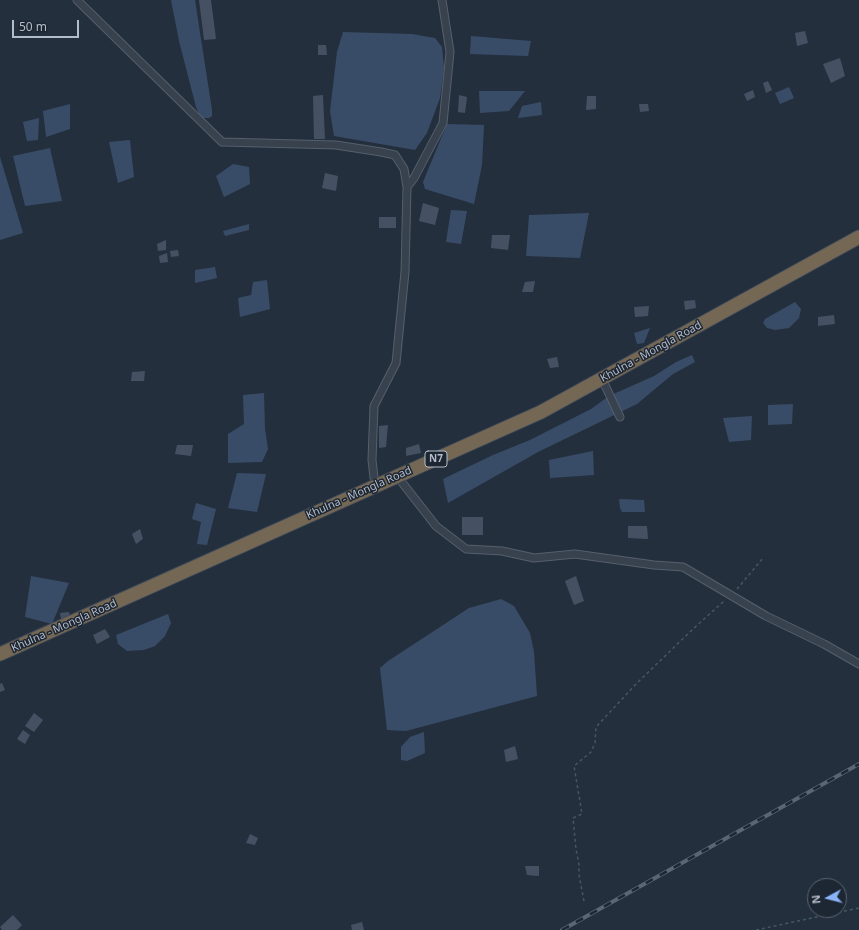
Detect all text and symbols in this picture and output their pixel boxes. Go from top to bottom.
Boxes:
scale bar [14,12,81,38]
text: 50 m [19,18,47,35]
street label: Khulna - Mongla Road [598,319,704,385]
road number: N7 [425,451,447,467]
street label: Khulna - Mongla Road [304,464,414,522]
street label: Khulna - Mongla Road [9,597,119,655]
north arrow [807,878,847,918]
text: N [808,894,824,905]

